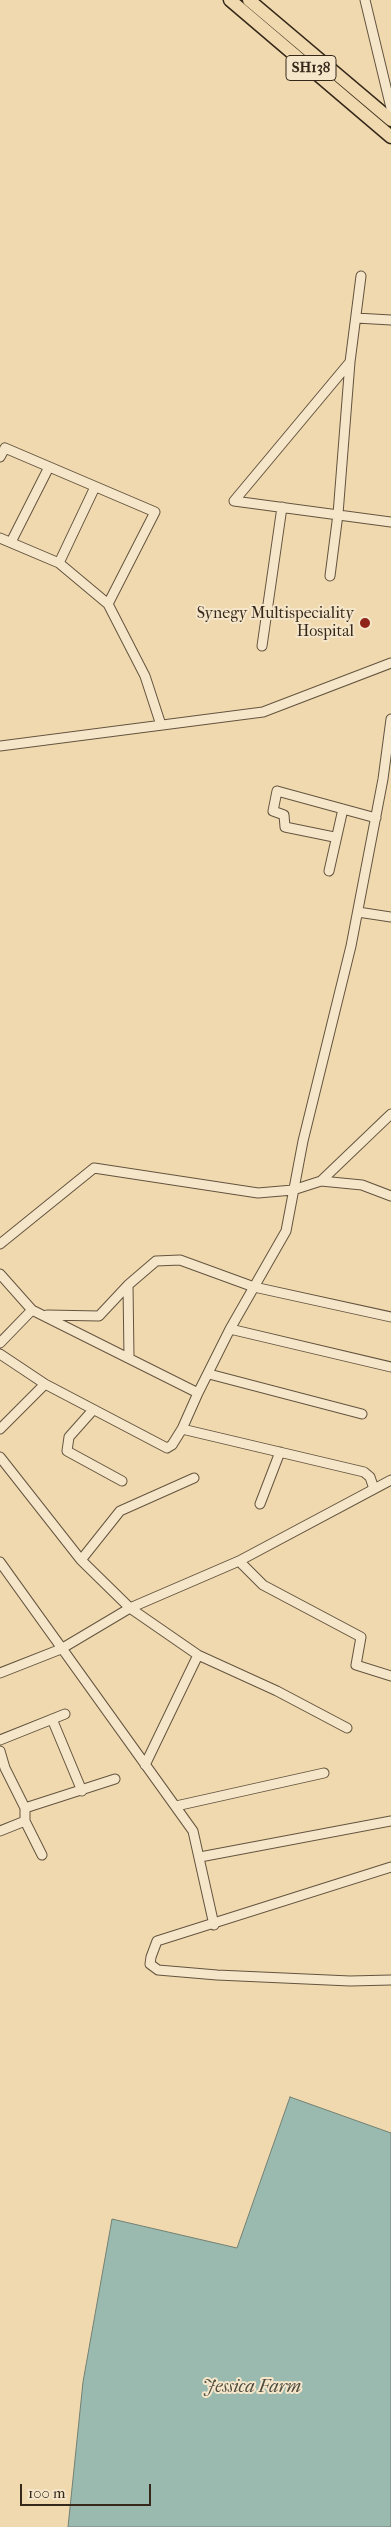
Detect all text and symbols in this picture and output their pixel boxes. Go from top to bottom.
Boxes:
road number: SH138 [286,56,336,80]
place label: Synegy Multispeciality Hospital [197,604,354,642]
marker: Synegy Multispeciality Hospital [358,616,372,630]
water label: Jessica Farm [203,2377,301,2399]
scale bar [22,2474,154,2506]
text: 100 m [28,2484,66,2502]

